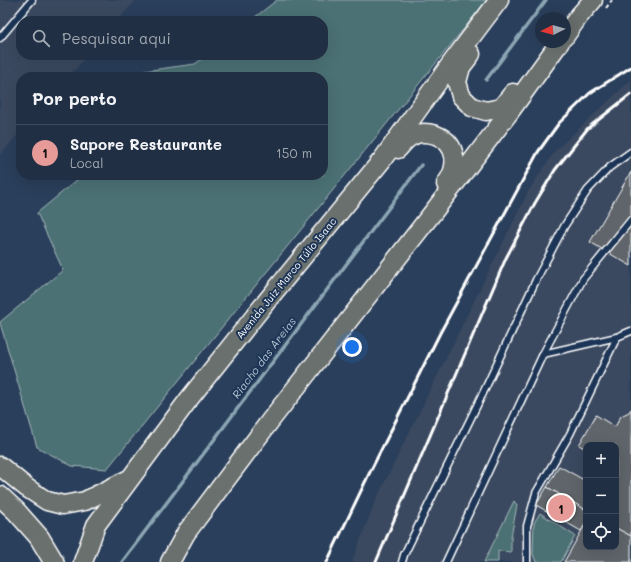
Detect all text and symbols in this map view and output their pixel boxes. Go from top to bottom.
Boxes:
north arrow [535,12,571,48]
search box [16,16,328,60]
icon: search [30,27,52,49]
text: Pesquisar aqui [62,28,171,48]
text: Por perto [32,87,116,109]
text: Sapore Restaurante [70,134,222,154]
text: 1 [42,144,48,161]
text: 150 m [276,144,312,161]
text: Local [70,154,104,171]
street label: Avenida Juiz Marco Túlio Isaac [233,214,339,342]
water label: Riacho das Areias [228,314,299,401]
your location [342,337,362,357]
map controls [583,442,619,550]
button: + [583,442,619,478]
button: − [583,478,619,514]
pin: 1 [548,493,574,523]
button: locate [583,514,619,550]

